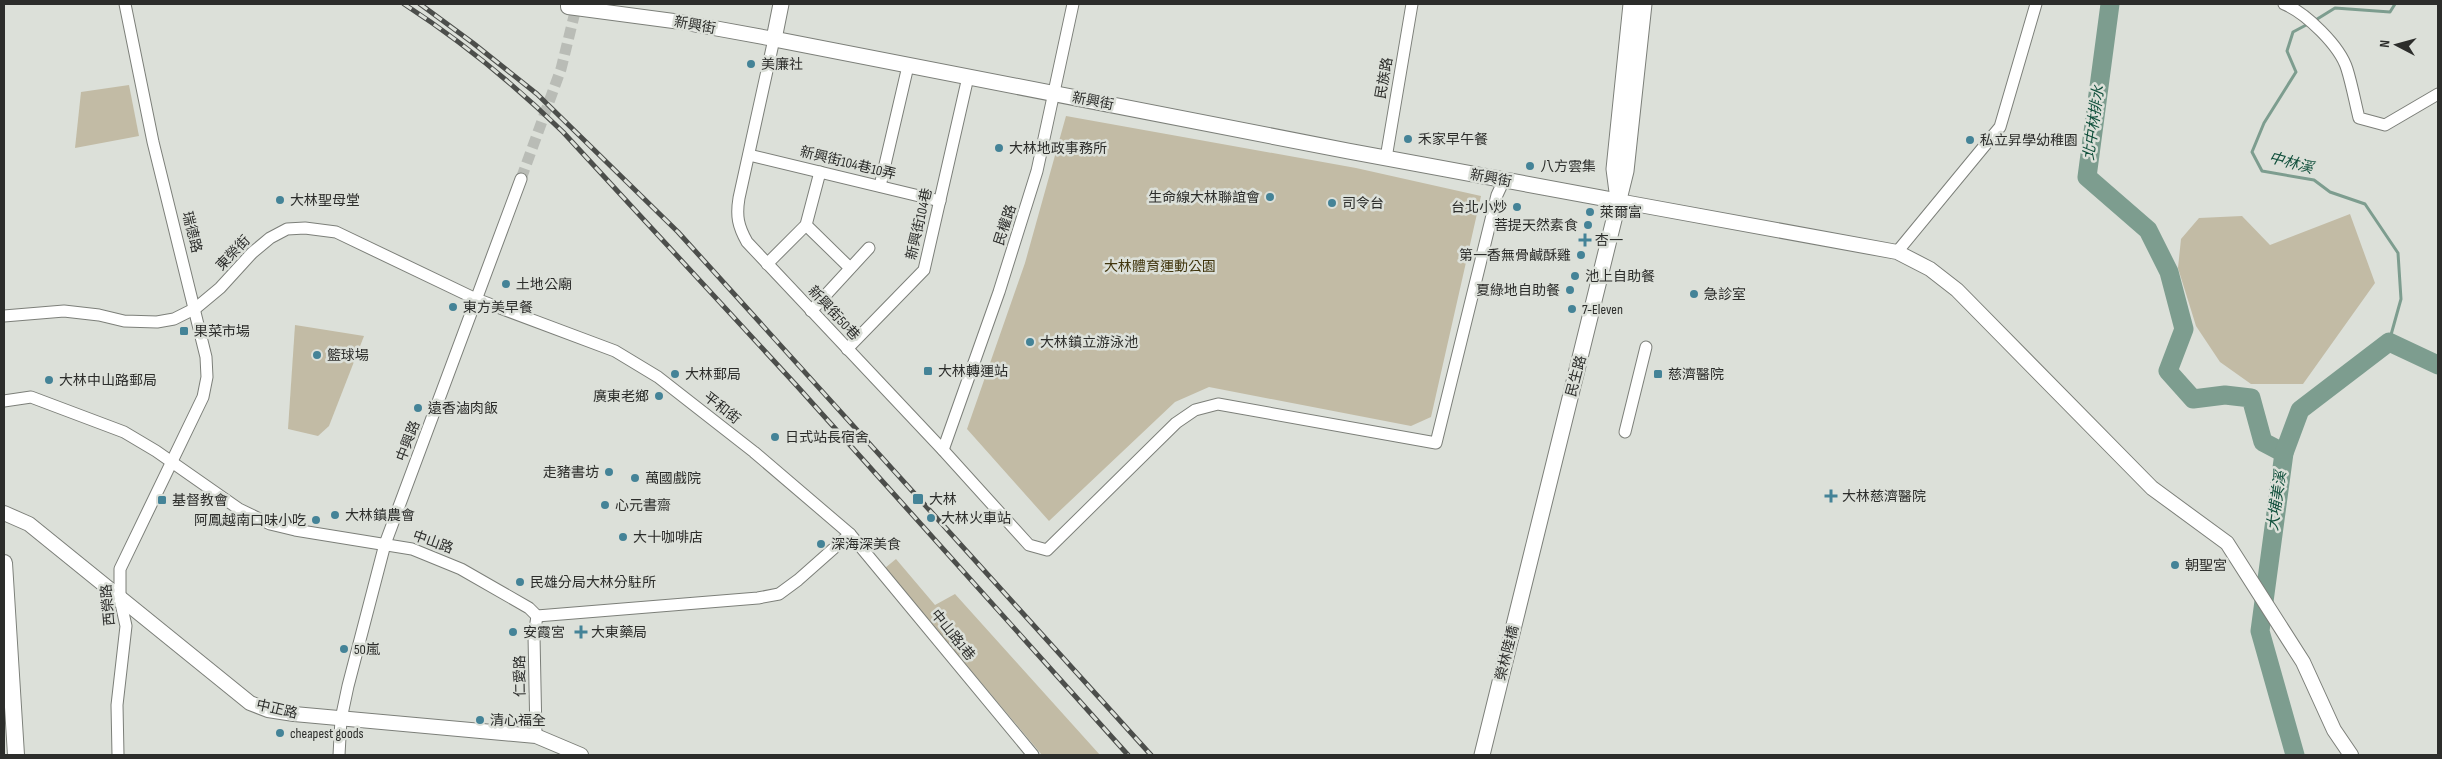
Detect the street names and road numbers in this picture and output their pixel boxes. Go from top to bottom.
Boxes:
street label: 新興街 [673,13,717,37]
street label: 民族路 [1372,56,1396,100]
street label: 新興街 [1071,89,1115,113]
street label: 新興街104巷10弄 [798,143,898,183]
street label: 新興街 [1469,166,1513,190]
street label: 新興街104巷 [903,187,935,261]
street label: 民權路 [990,202,1020,248]
street label: 瑞德路 [179,210,205,254]
street label: 東榮街 [212,232,254,274]
street label: 新興街50巷 [805,282,863,344]
street label: 民生路 [1562,354,1590,398]
street label: 平和街 [700,388,744,428]
street label: 中興路 [393,418,423,464]
street label: 中山路 [410,527,456,557]
street label: 西榮路 [98,583,118,627]
street label: 中山路1巷 [927,606,979,664]
street label: 榮林陸橋 [1492,624,1522,682]
street label: 仁愛路 [511,655,529,697]
street label: 中正路 [255,696,299,722]

